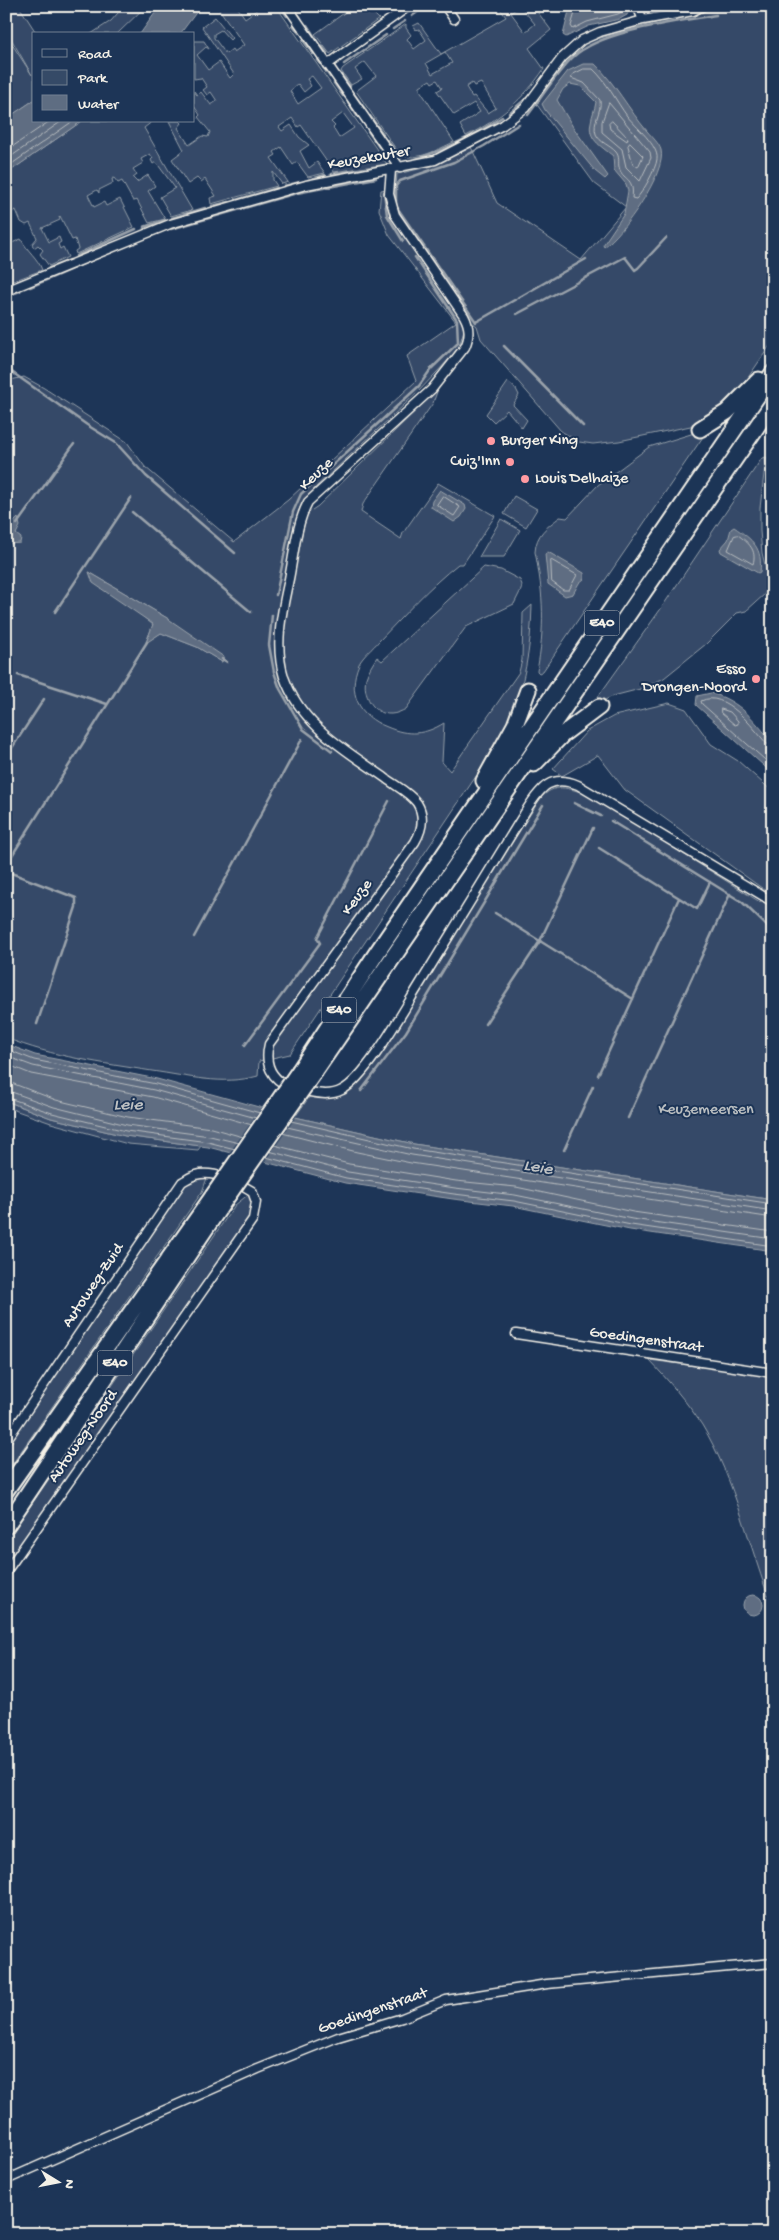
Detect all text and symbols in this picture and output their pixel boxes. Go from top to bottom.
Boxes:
legend [32,32,195,122]
text: Road [78,46,112,64]
text: Park [77,70,108,88]
text: Water [78,96,120,114]
street label: Keuzekouter [326,142,413,176]
place label: Burger King [500,432,578,451]
marker: Burger King [485,435,497,447]
place label: Cuiz'Inn [450,453,500,472]
street label: Keuze [296,454,338,496]
marker: Cuiz'Inn [504,456,516,468]
place label: Louis Delhaize [535,470,629,489]
marker: Louis Delhaize [519,473,531,485]
road number: E40 [584,610,620,636]
place label: Esso Drongen-Noord [641,661,748,698]
marker: Esso Drongen-Noord [750,673,762,685]
street label: Keuze [339,876,378,920]
road number: E40 [322,998,356,1022]
water label: Leie [113,1095,143,1116]
park label: Keuzemeersen [658,1101,754,1120]
water label: Leie [522,1155,555,1181]
street label: Autoweg-Zuid [59,1239,130,1332]
street label: Goedingenstraat [588,1324,705,1359]
road number: E40 [98,1350,132,1376]
street label: Autoweg-Noord [45,1386,124,1487]
street label: Goedingenstraat [316,1984,432,2040]
north arrow [32,2158,82,2208]
text: N [59,2178,78,2190]

